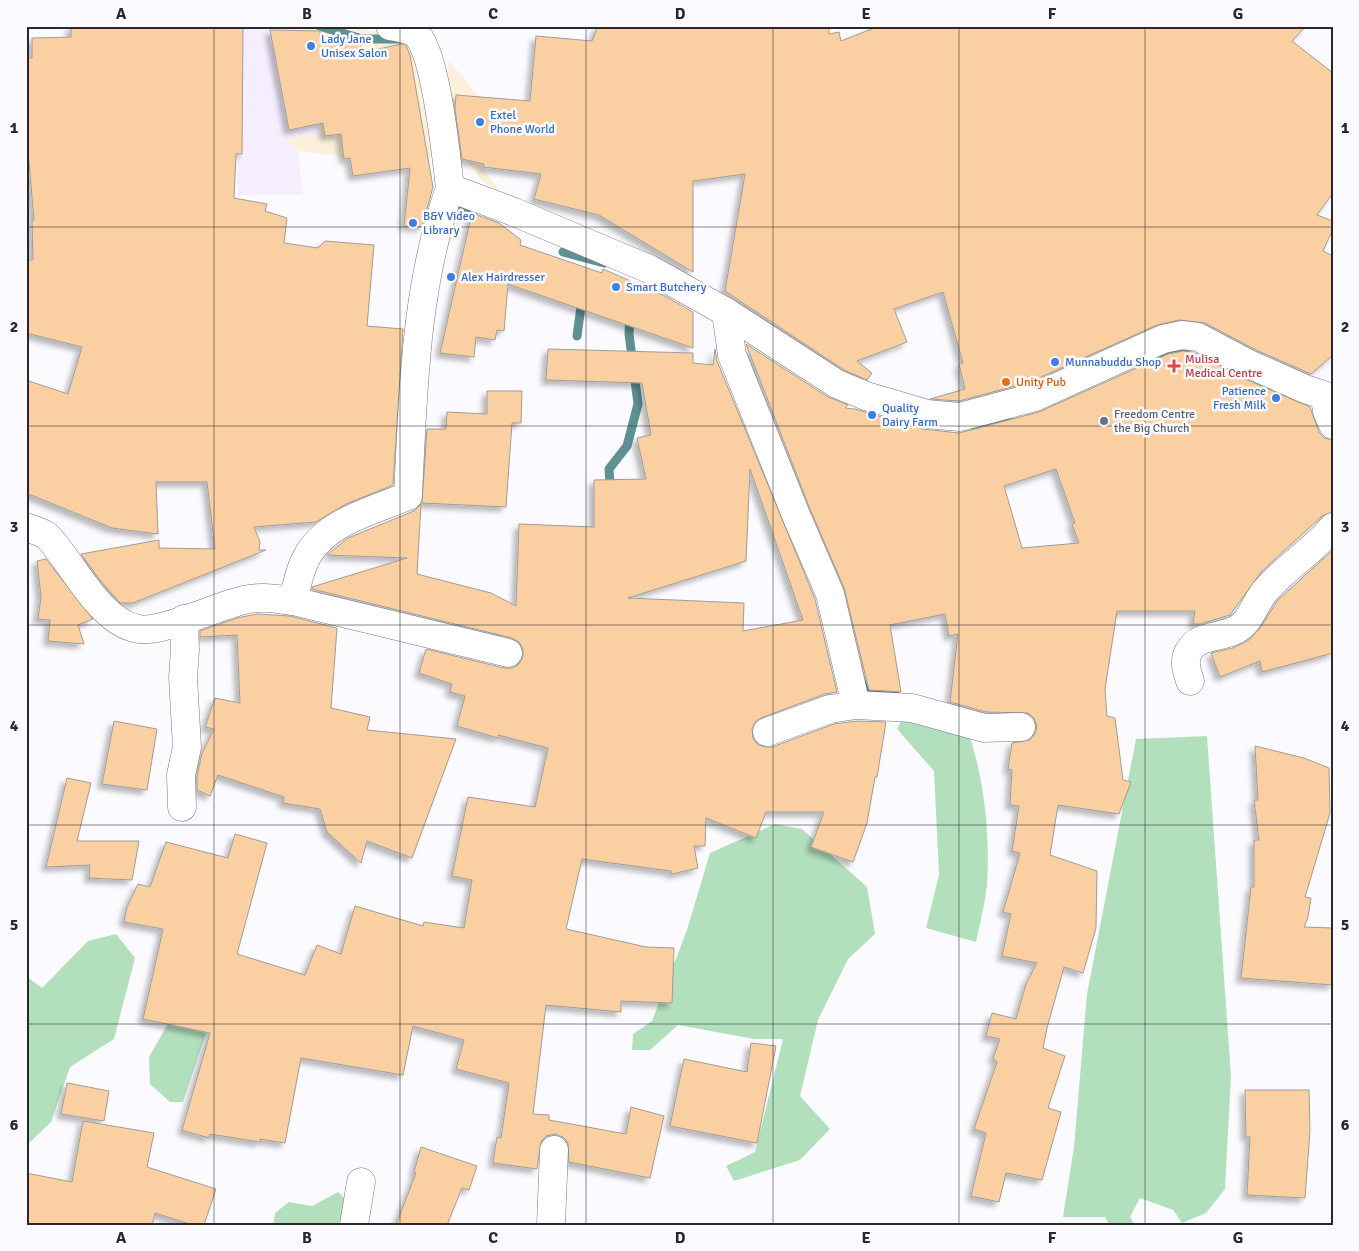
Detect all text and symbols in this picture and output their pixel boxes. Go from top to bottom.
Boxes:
text: A [116,4,127,24]
text: B [302,4,312,24]
text: C [488,4,498,24]
text: D [675,4,686,24]
text: E [861,4,871,24]
text: F [1048,4,1057,24]
text: G [1233,4,1243,24]
place label: Lady Jane Unisex Salon [321,32,387,61]
marker: Lady Jane Unisex Salon [305,40,317,52]
place label: Extel Phone World [490,108,555,137]
marker: Extel Phone World [474,116,486,128]
text: 1 [10,118,19,138]
text: 1 [1341,118,1350,138]
place label: B&Y Video Library [423,209,475,238]
marker: B&Y Video Library [407,217,419,229]
place label: Alex Hairdresser [461,270,546,285]
marker: Alex Hairdresser [445,271,457,283]
place label: Smart Butchery [626,280,707,295]
marker: Smart Butchery [610,281,622,293]
text: 2 [10,317,18,337]
text: 2 [1341,317,1349,337]
place label: Mulisa Medical Centre [1185,352,1262,381]
place label: Munnabuddu Shop [1065,355,1161,370]
marker: Munnabuddu Shop [1049,356,1061,368]
marker: Mulisa Medical Centre [1167,359,1181,373]
place label: Unity Pub [1016,375,1066,390]
marker: Unity Pub [1000,376,1012,388]
place label: Patience Fresh Milk [1213,384,1266,413]
marker: Patience Fresh Milk [1270,392,1282,404]
place label: Quality Dairy Farm [882,401,938,430]
place label: Freedom Centre the Big Church [1114,407,1195,436]
marker: Quality Dairy Farm [866,409,878,421]
marker: Freedom Centre the Big Church [1098,415,1110,427]
text: 3 [10,517,18,537]
text: 3 [1341,517,1349,537]
text: 4 [10,716,19,736]
text: 4 [1341,716,1350,736]
text: 5 [10,915,18,935]
text: 5 [1341,915,1349,935]
text: 6 [10,1115,19,1135]
text: 6 [1341,1115,1350,1135]
text: A [116,1228,127,1248]
text: B [302,1228,312,1248]
text: C [488,1228,498,1248]
text: D [675,1228,686,1248]
text: E [861,1228,871,1248]
text: F [1048,1228,1057,1248]
text: G [1233,1228,1243,1248]

